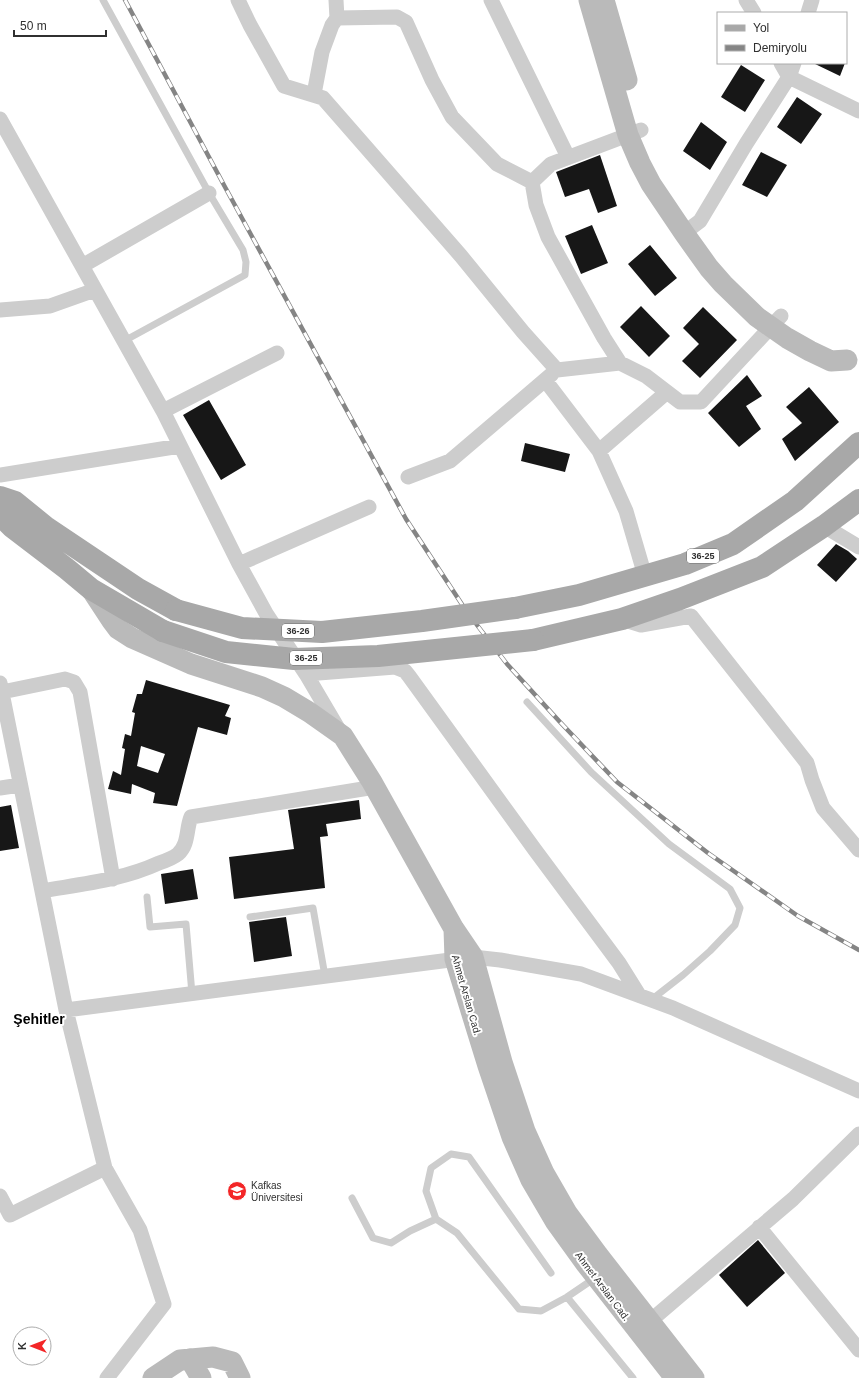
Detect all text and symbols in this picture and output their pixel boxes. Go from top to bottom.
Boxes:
scale bar [14,12,106,38]
legend [717,12,847,64]
text: 50 m [20,19,47,33]
text: Yol [753,21,769,35]
text: Demiryolu [753,41,807,55]
road number: 36-25 [687,549,719,563]
road number: 36-26 [282,624,314,638]
road number: 36-25 [290,651,322,665]
street label: Ahmet Arslan Cad. [450,954,483,1037]
district label: Şehitler [13,1011,65,1027]
school or university icon: Kafkas Üniversitesi [226,1180,248,1202]
place label: Kafkas Üniversitesi [251,1180,303,1203]
street label: Ahmet Arslan Cad. [573,1250,632,1323]
north arrow [12,1326,52,1366]
text: K [16,1342,28,1350]

